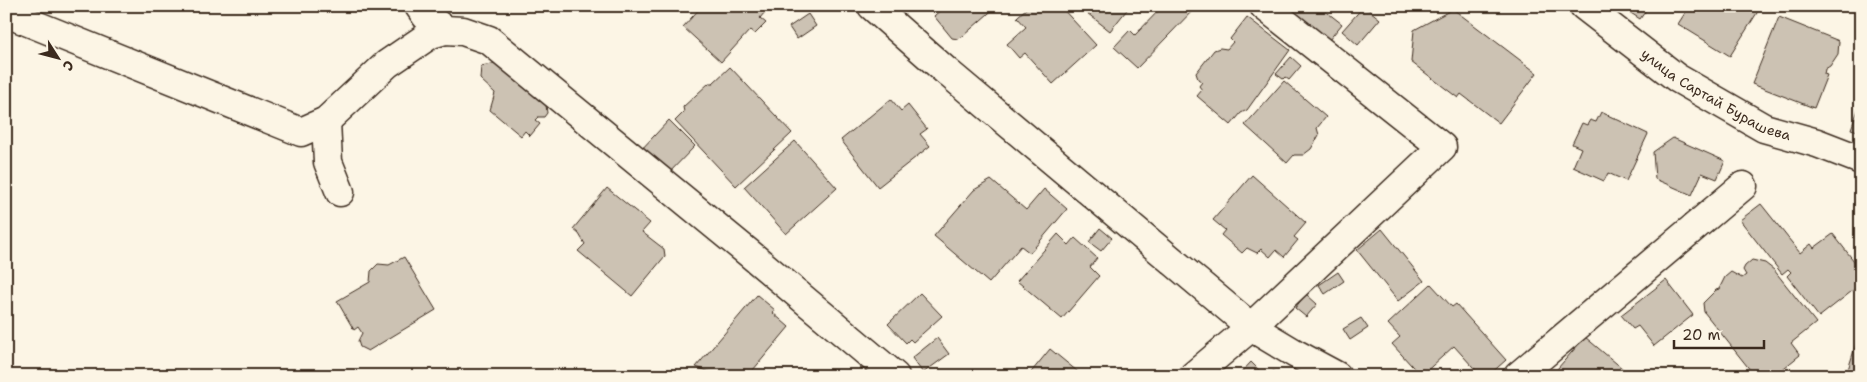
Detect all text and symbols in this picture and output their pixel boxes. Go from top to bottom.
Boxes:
north arrow [32,32,82,82]
street label: улица Сартай Бурашева [1637,45,1793,144]
text: С [59,57,78,74]
scale bar [1674,317,1764,349]
text: 20 m [1682,325,1721,345]

